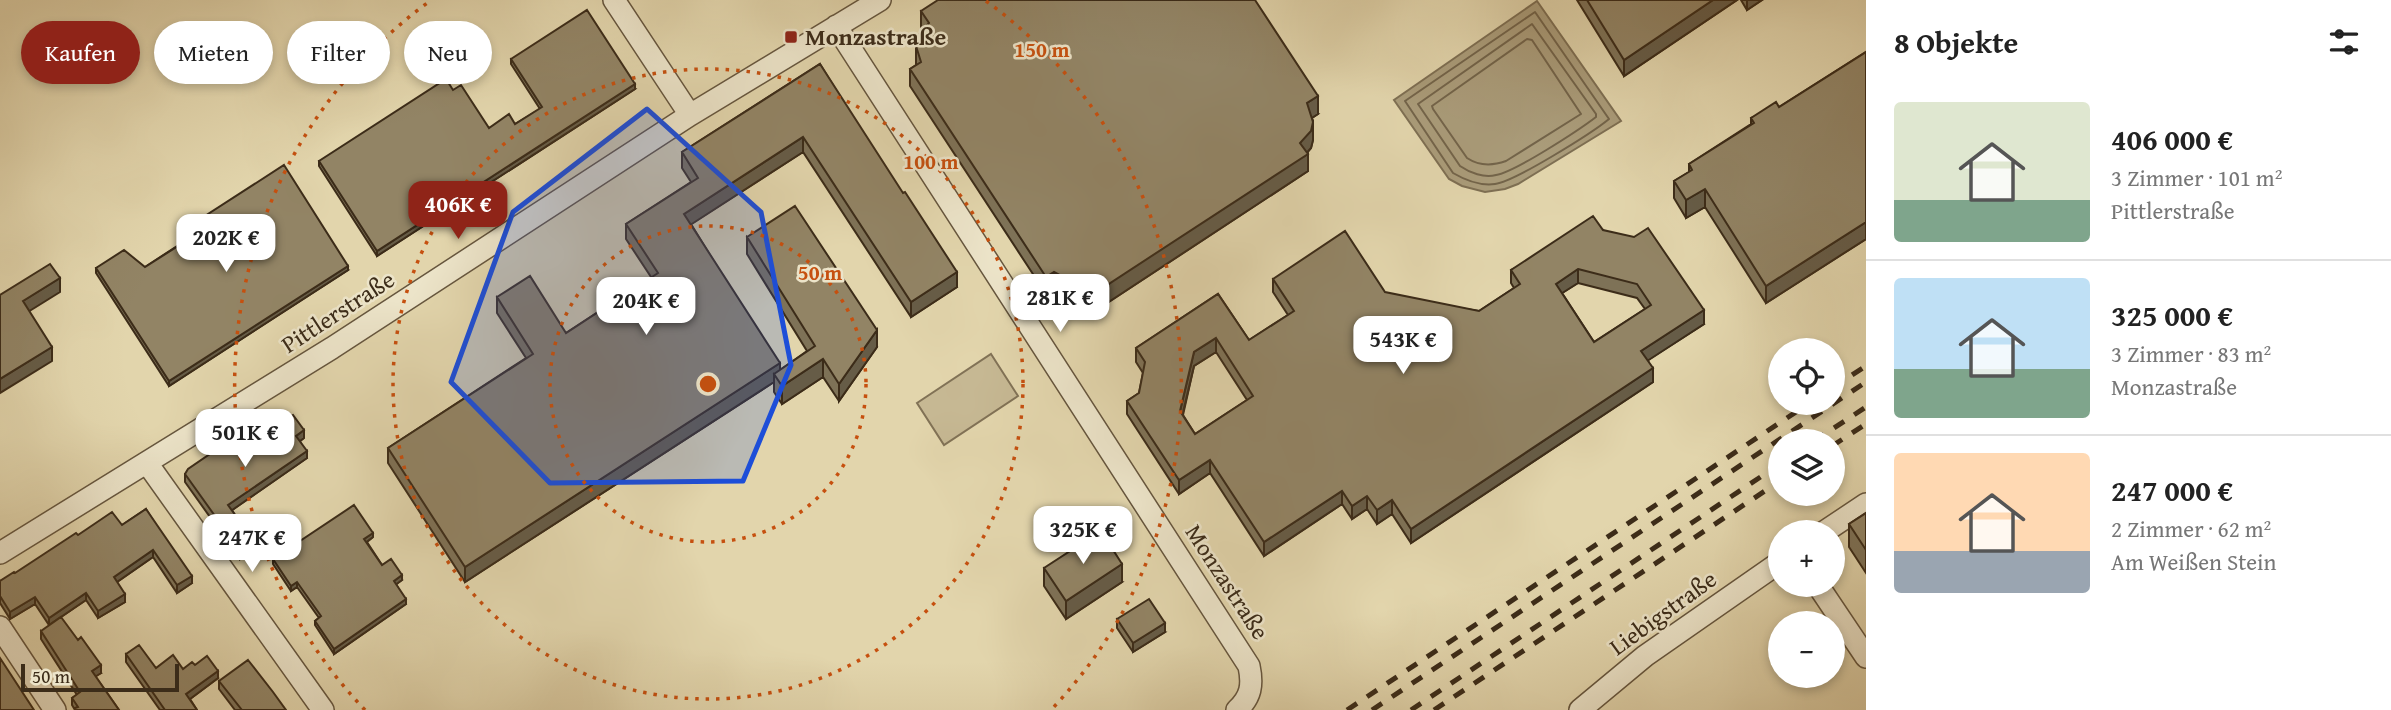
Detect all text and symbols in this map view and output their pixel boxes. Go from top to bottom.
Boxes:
place label: Monzastraße [805,19,946,54]
text: 8 Objekte [1894,20,2018,64]
chip: Kaufen [21,21,140,84]
chip: Mieten [154,21,273,84]
chip: Filter [287,21,390,84]
chip: Neu [404,21,492,84]
icon: filters [2325,23,2363,61]
marker: Monzastraße [783,29,799,45]
text: 150 m [1014,34,1070,65]
text: 406 000 € [2111,117,2233,161]
icon: home [1950,130,2034,214]
text: 100 m [903,146,959,177]
text: 3 Zimmer · 101 m² [2111,161,2282,194]
pin: 406K € [401,182,515,241]
text: 406K € [424,187,492,220]
text: Pittlerstraße [2111,194,2234,227]
pin: 202K € [169,215,283,274]
text: 202K € [192,220,260,253]
text: 50 m [798,257,842,288]
street label: Pittlerstraße [274,262,401,361]
pin: 281K € [1003,274,1117,334]
pin: 204K € [589,278,703,337]
text: 281K € [1026,280,1094,313]
text: 204K € [612,283,680,316]
text: 325 000 € [2111,293,2233,337]
icon: home [1950,306,2034,390]
pin: 543K € [1346,316,1460,376]
text: 543K € [1369,322,1437,355]
text: 3 Zimmer · 83 m² [2111,337,2271,370]
map controls [1768,338,1845,688]
button: locate [1768,338,1845,415]
text: Monzastraße [2111,370,2237,403]
centre of rings [696,372,720,396]
pin: 501K € [188,410,302,469]
text: 501K € [211,415,279,448]
button: layers [1768,429,1845,506]
text: 247 000 € [2111,468,2233,512]
icon: home [1950,481,2034,565]
pin: 325K € [1026,506,1140,566]
text: 325K € [1049,512,1117,545]
text: 2 Zimmer · 62 m² [2111,512,2271,545]
pin: 247K € [195,514,309,574]
street label: Monzastraße [1177,517,1278,646]
text: 247K € [218,520,286,553]
button: + [1768,520,1845,597]
text: Am Weißen Stein [2111,545,2276,578]
street label: Liebigstraße [1602,562,1724,664]
button: − [1768,611,1845,688]
scale bar [21,661,178,693]
text: 50 m [32,662,70,690]

